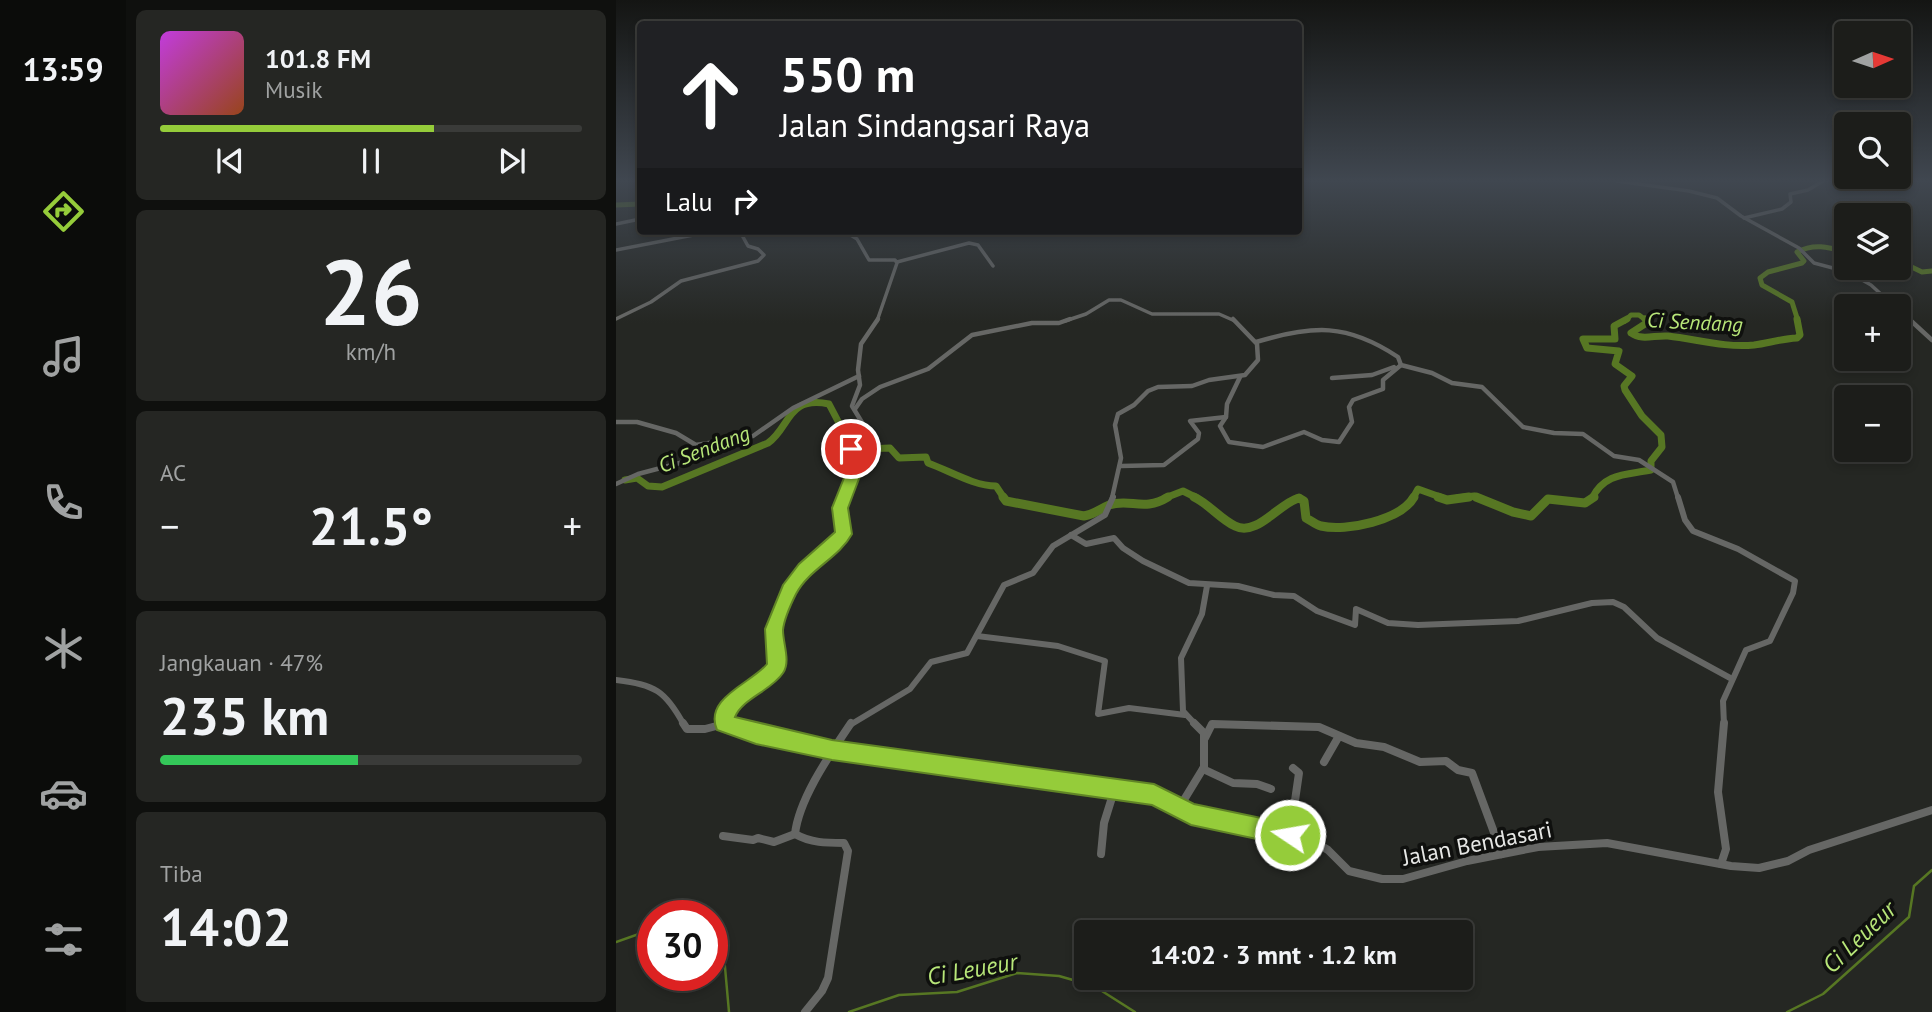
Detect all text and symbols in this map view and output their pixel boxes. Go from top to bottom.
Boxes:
north arrow [1834,21,1911,98]
map controls [1834,21,1911,462]
text: 101.8 FM [265,42,371,75]
text: 550 m [780,42,915,106]
text: 13:59 [22,48,104,90]
icon: ahead [665,49,756,140]
text: Musik [265,75,322,104]
text: Jalan Sindangsari Raya [780,104,1090,146]
button: search [1834,112,1911,189]
icon: previous [211,142,249,180]
icon: pause [352,142,390,180]
icon: next [493,142,531,180]
icon: right [726,182,764,220]
text: Lalu [665,185,712,218]
icon: directions [39,187,88,236]
button: layers [1834,203,1911,280]
text: 26 [319,232,423,350]
button: + [1834,294,1911,371]
water label: Ci Sendang [1646,306,1744,338]
icon: music [39,332,88,381]
text: km/h [346,337,396,366]
button: − [1834,385,1911,462]
water label: Ci Sendang [654,419,754,479]
pin [821,419,881,479]
icon: arrive [832,430,870,468]
text: AC [160,458,186,487]
icon: phone [39,478,88,527]
text: 21.5° [309,492,433,559]
text: − [160,501,179,550]
text: + [563,501,582,550]
icon: climate [39,624,88,673]
text: Jangkauan · 47% [160,648,323,677]
text: 235 km [160,682,329,749]
icon: car [39,769,88,818]
position arrow [1253,798,1327,872]
street label: Jalan Bendasari [1399,814,1554,872]
text: Tiba [160,859,203,888]
text: 14:02 [160,893,292,960]
water label: Ci Leueur [1816,893,1904,980]
speed limit sign: 30 [637,900,728,991]
icon: filters [39,915,88,964]
text: 14:02 · 3 mnt · 1.2 km [1150,938,1397,971]
water label: Ci Leueur [925,945,1021,992]

